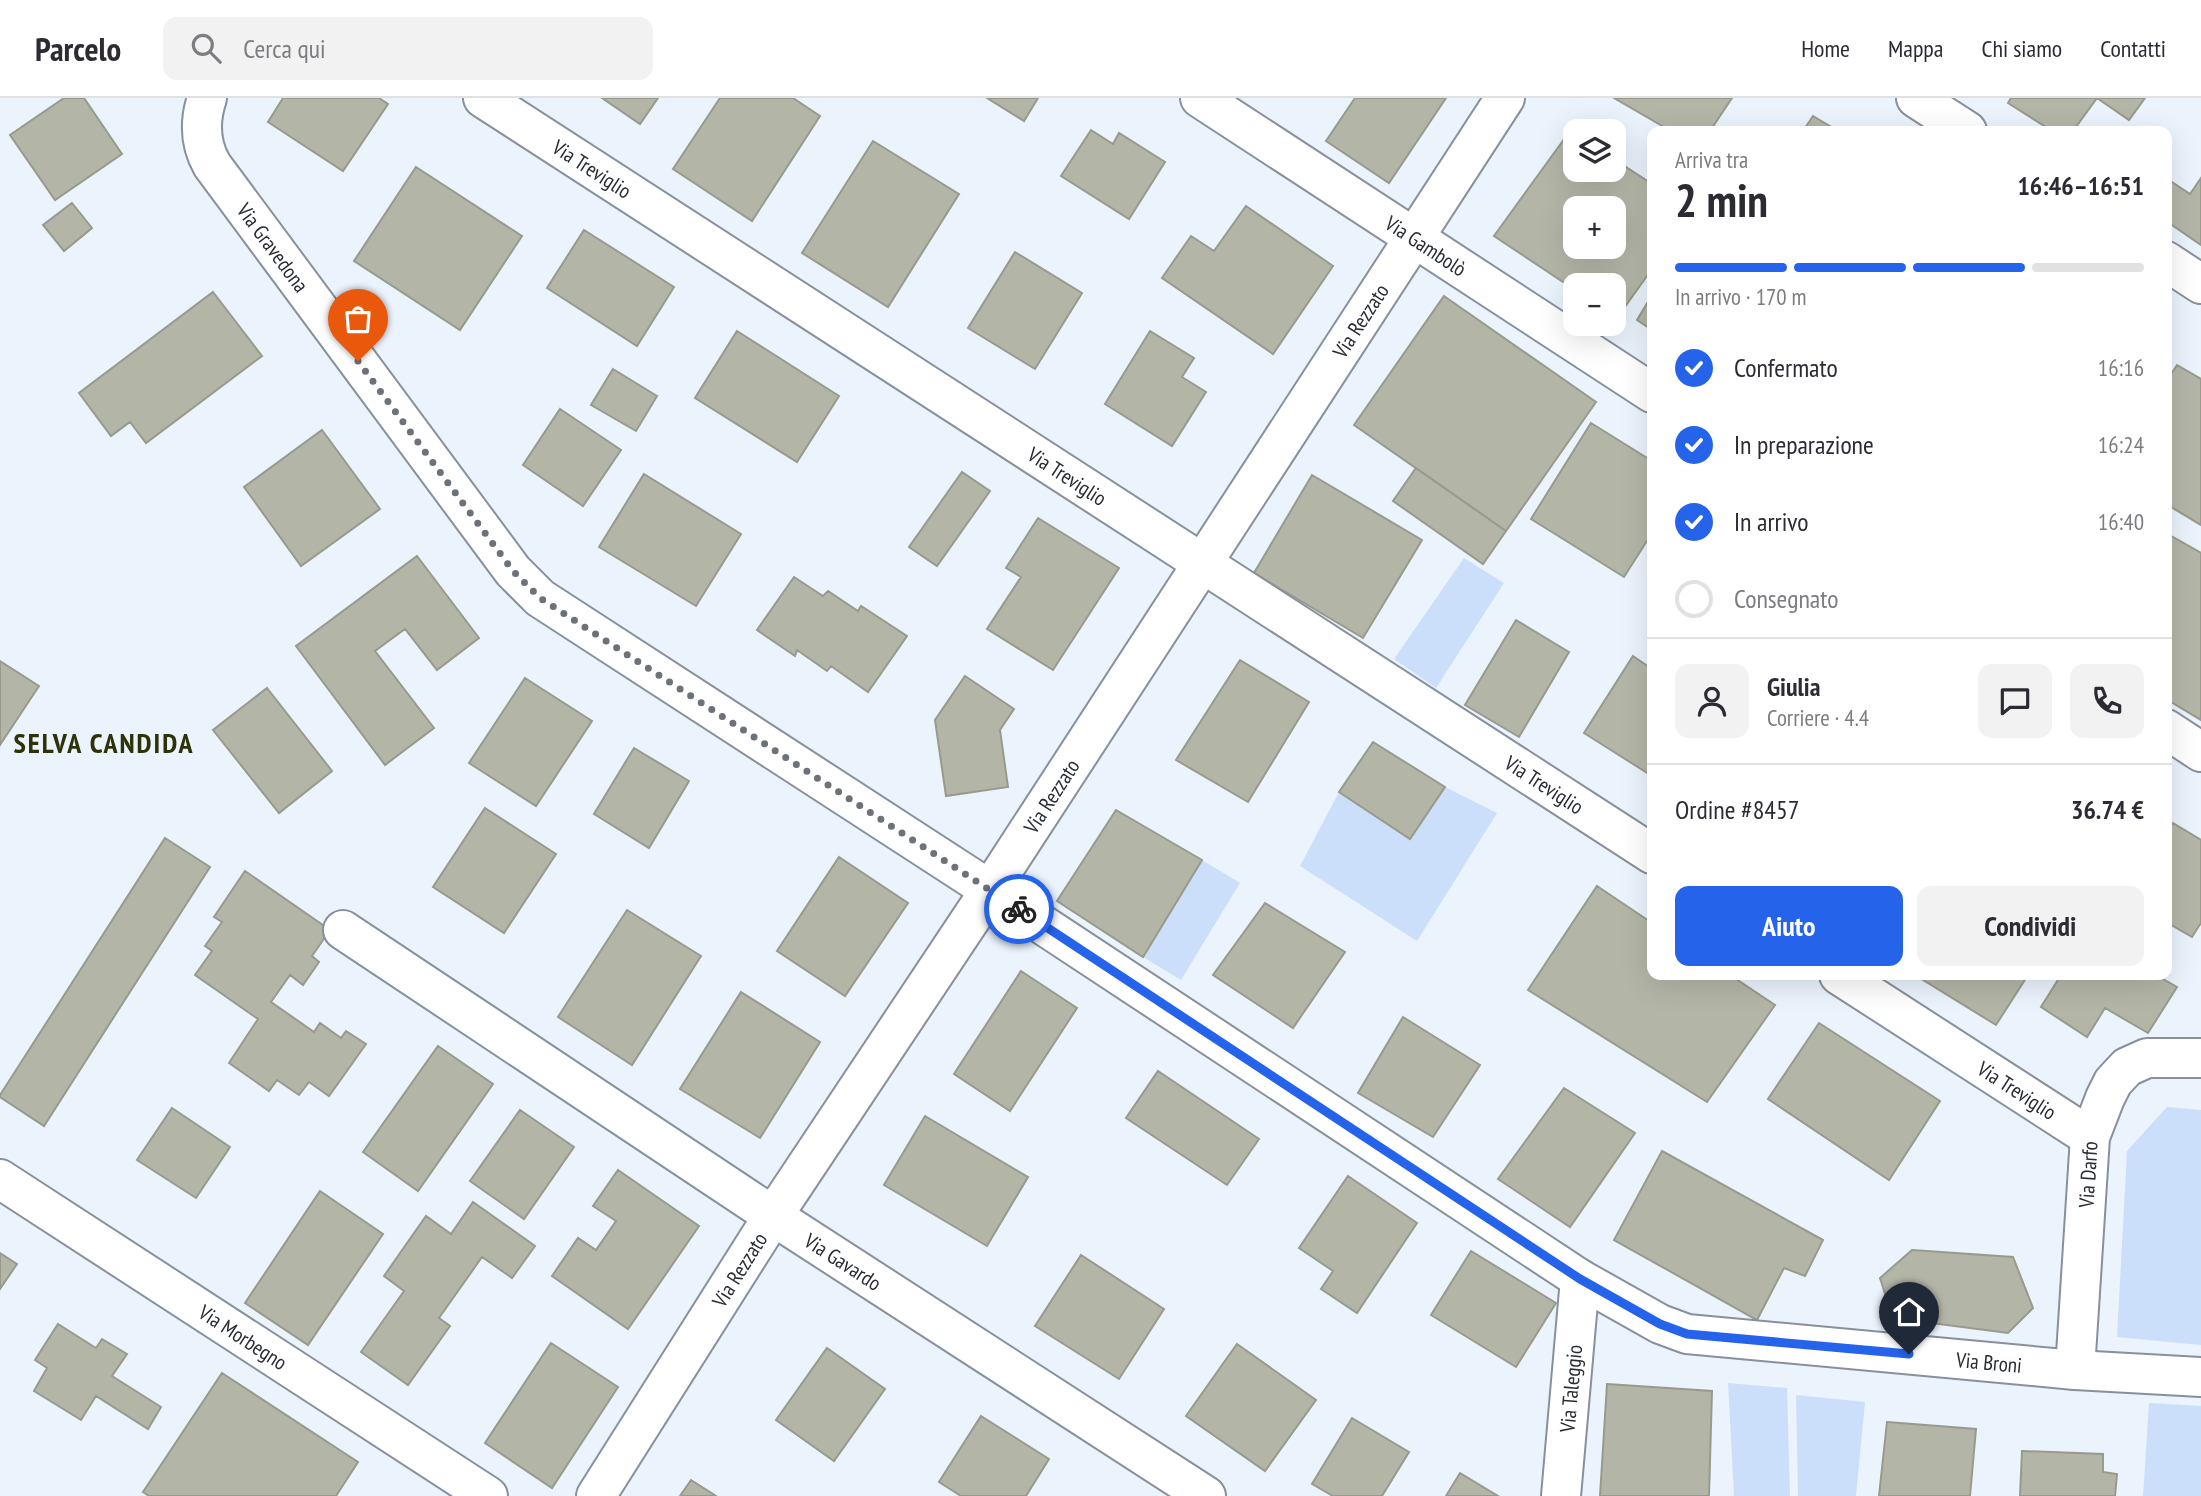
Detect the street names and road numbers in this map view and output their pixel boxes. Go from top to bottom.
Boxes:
street label: Via Treviglio [547,133,637,204]
street label: Via Gravedona [231,197,315,297]
street label: Via Gambolò [1379,209,1472,282]
street label: Via Rezzato [1326,278,1394,364]
street label: Via Treviglio [1022,440,1112,511]
street label: Via Treviglio [1499,748,1589,820]
street label: Via Rezzato [1017,754,1085,839]
street label: Via Treviglio [1972,1054,2062,1125]
street label: Via Darfo [2072,1140,2103,1210]
street label: Via Gavardo [799,1226,887,1296]
street label: Via Rezzato [705,1227,773,1313]
street label: Via Morbegno [193,1298,293,1376]
street label: Via Taleggio [1553,1343,1588,1434]
street label: Via Broni [1954,1345,2023,1379]

